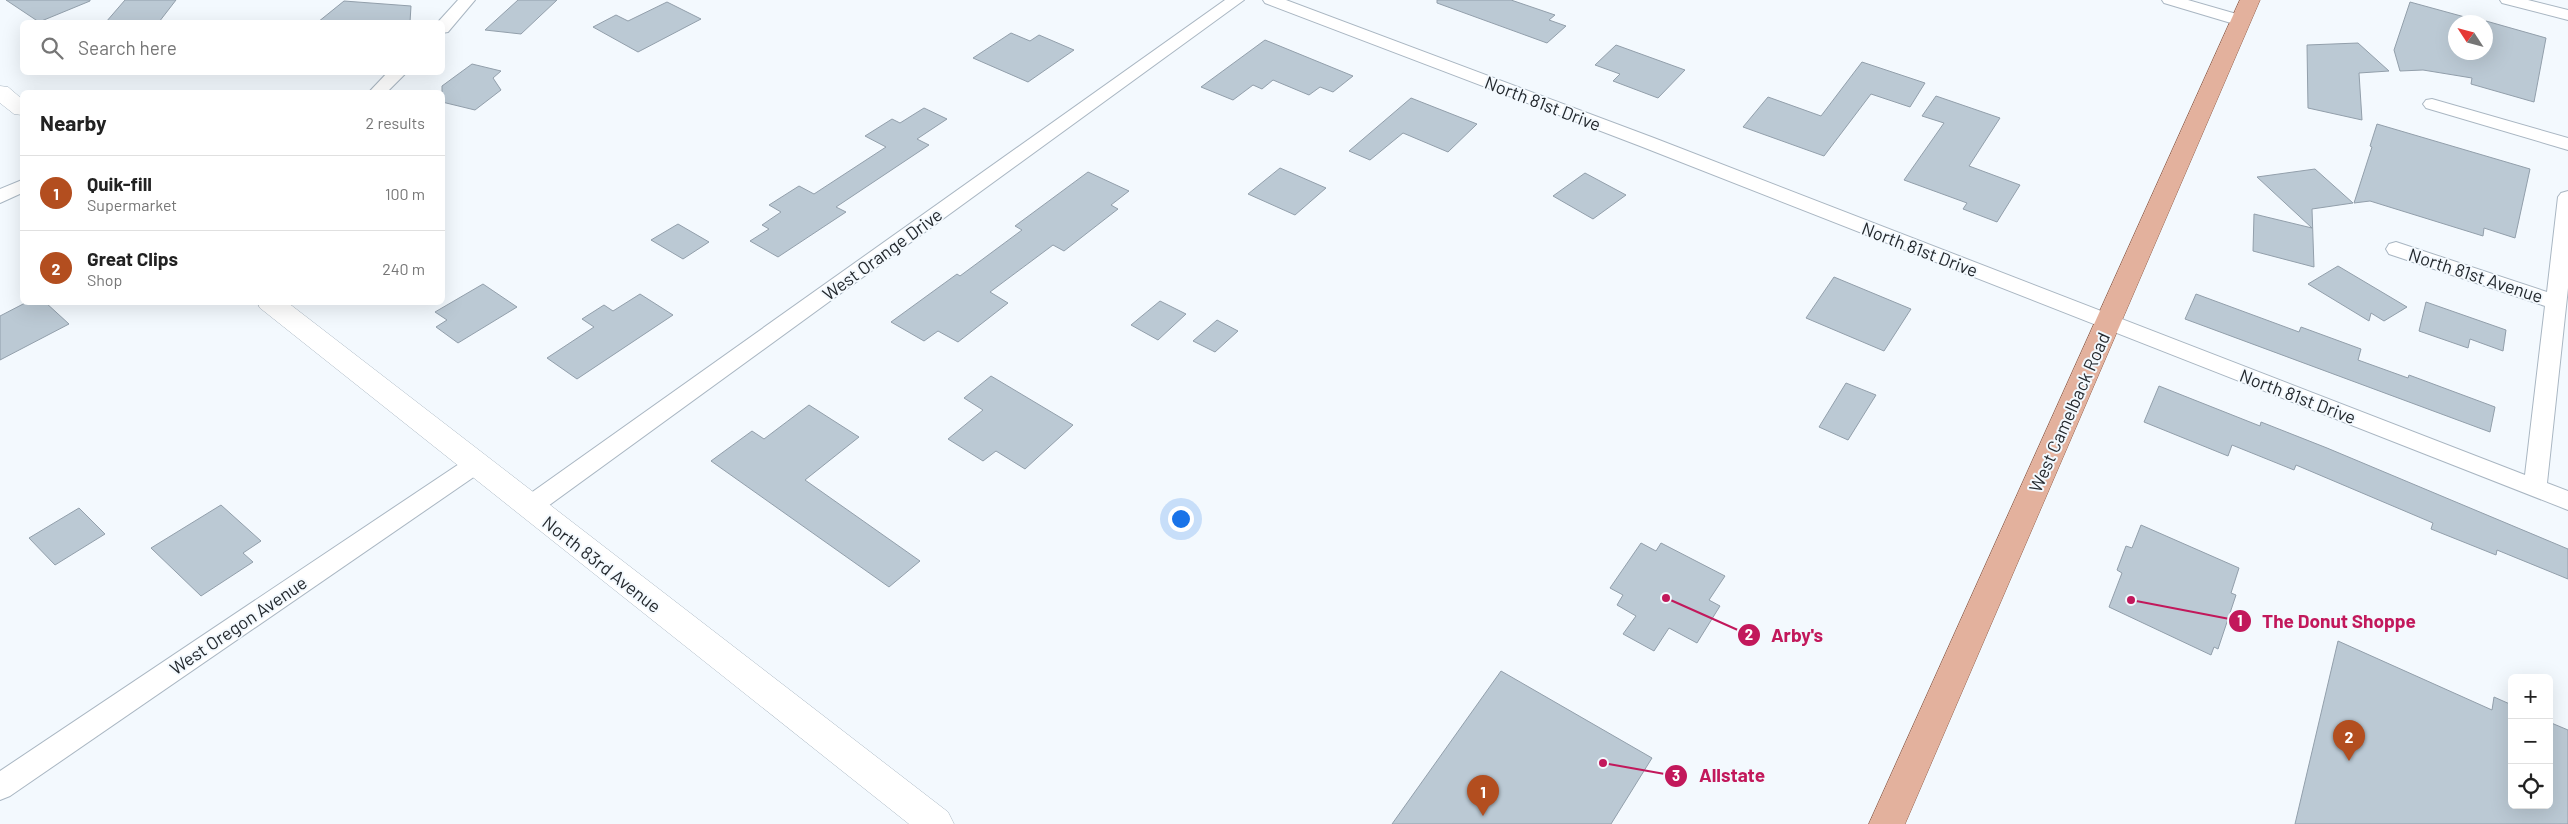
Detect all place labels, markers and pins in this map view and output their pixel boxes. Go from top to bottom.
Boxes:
callout: The Donut Shoppe [2227,604,2426,638]
callout: Arby's [1736,618,1833,652]
pin: 2 [2333,720,2365,761]
callout: Allstate [1664,759,1775,793]
pin: 1 [1467,775,1499,816]

